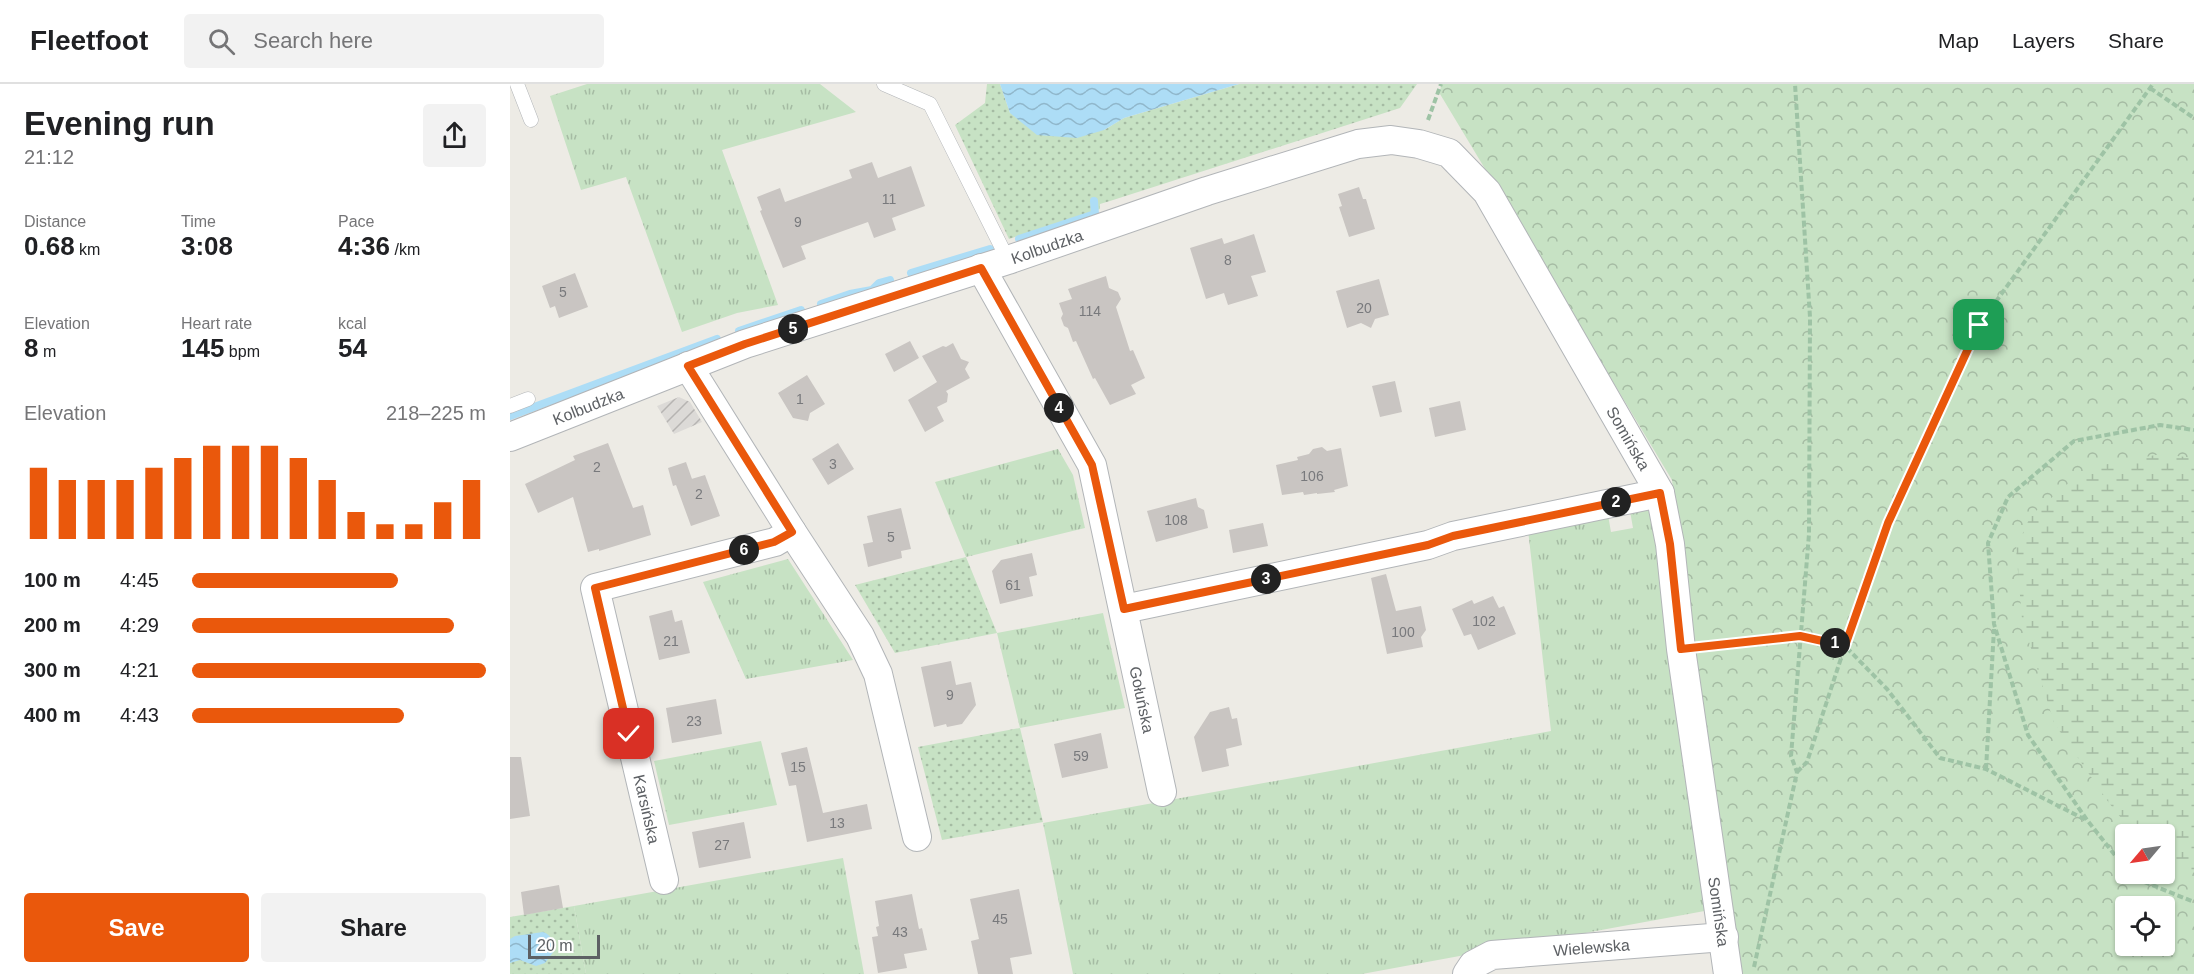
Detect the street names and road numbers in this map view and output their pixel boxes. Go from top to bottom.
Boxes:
street label: Kolbudzka [1009,227,1085,267]
street label: Kolbudzka [550,385,626,428]
street label: Somińska [1603,404,1653,473]
street label: Gołuńska [1126,665,1157,735]
street label: Karsińska [630,773,663,845]
street label: Somińska [1705,876,1732,948]
street label: Wielewska [1553,936,1630,959]

